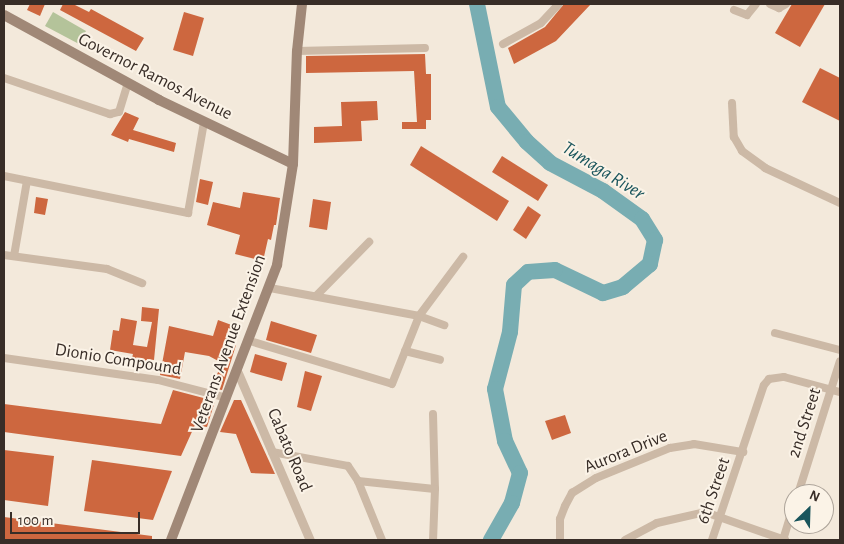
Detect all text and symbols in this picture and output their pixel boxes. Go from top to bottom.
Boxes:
street label: Governor Ramos Avenue [74,29,236,125]
water label: Tumaga River [558,137,648,205]
street label: Veterans Avenue Extension [187,252,271,436]
street label: Dionio Compound [53,339,183,381]
street label: 2nd Street [784,385,826,461]
street label: Cabato Road [262,405,316,495]
street label: Aurora Drive [581,426,671,478]
street label: 6th Street [693,455,735,527]
north arrow [784,484,834,534]
text: N [807,488,822,505]
scale bar [12,502,142,534]
text: 100 m [18,513,53,528]

